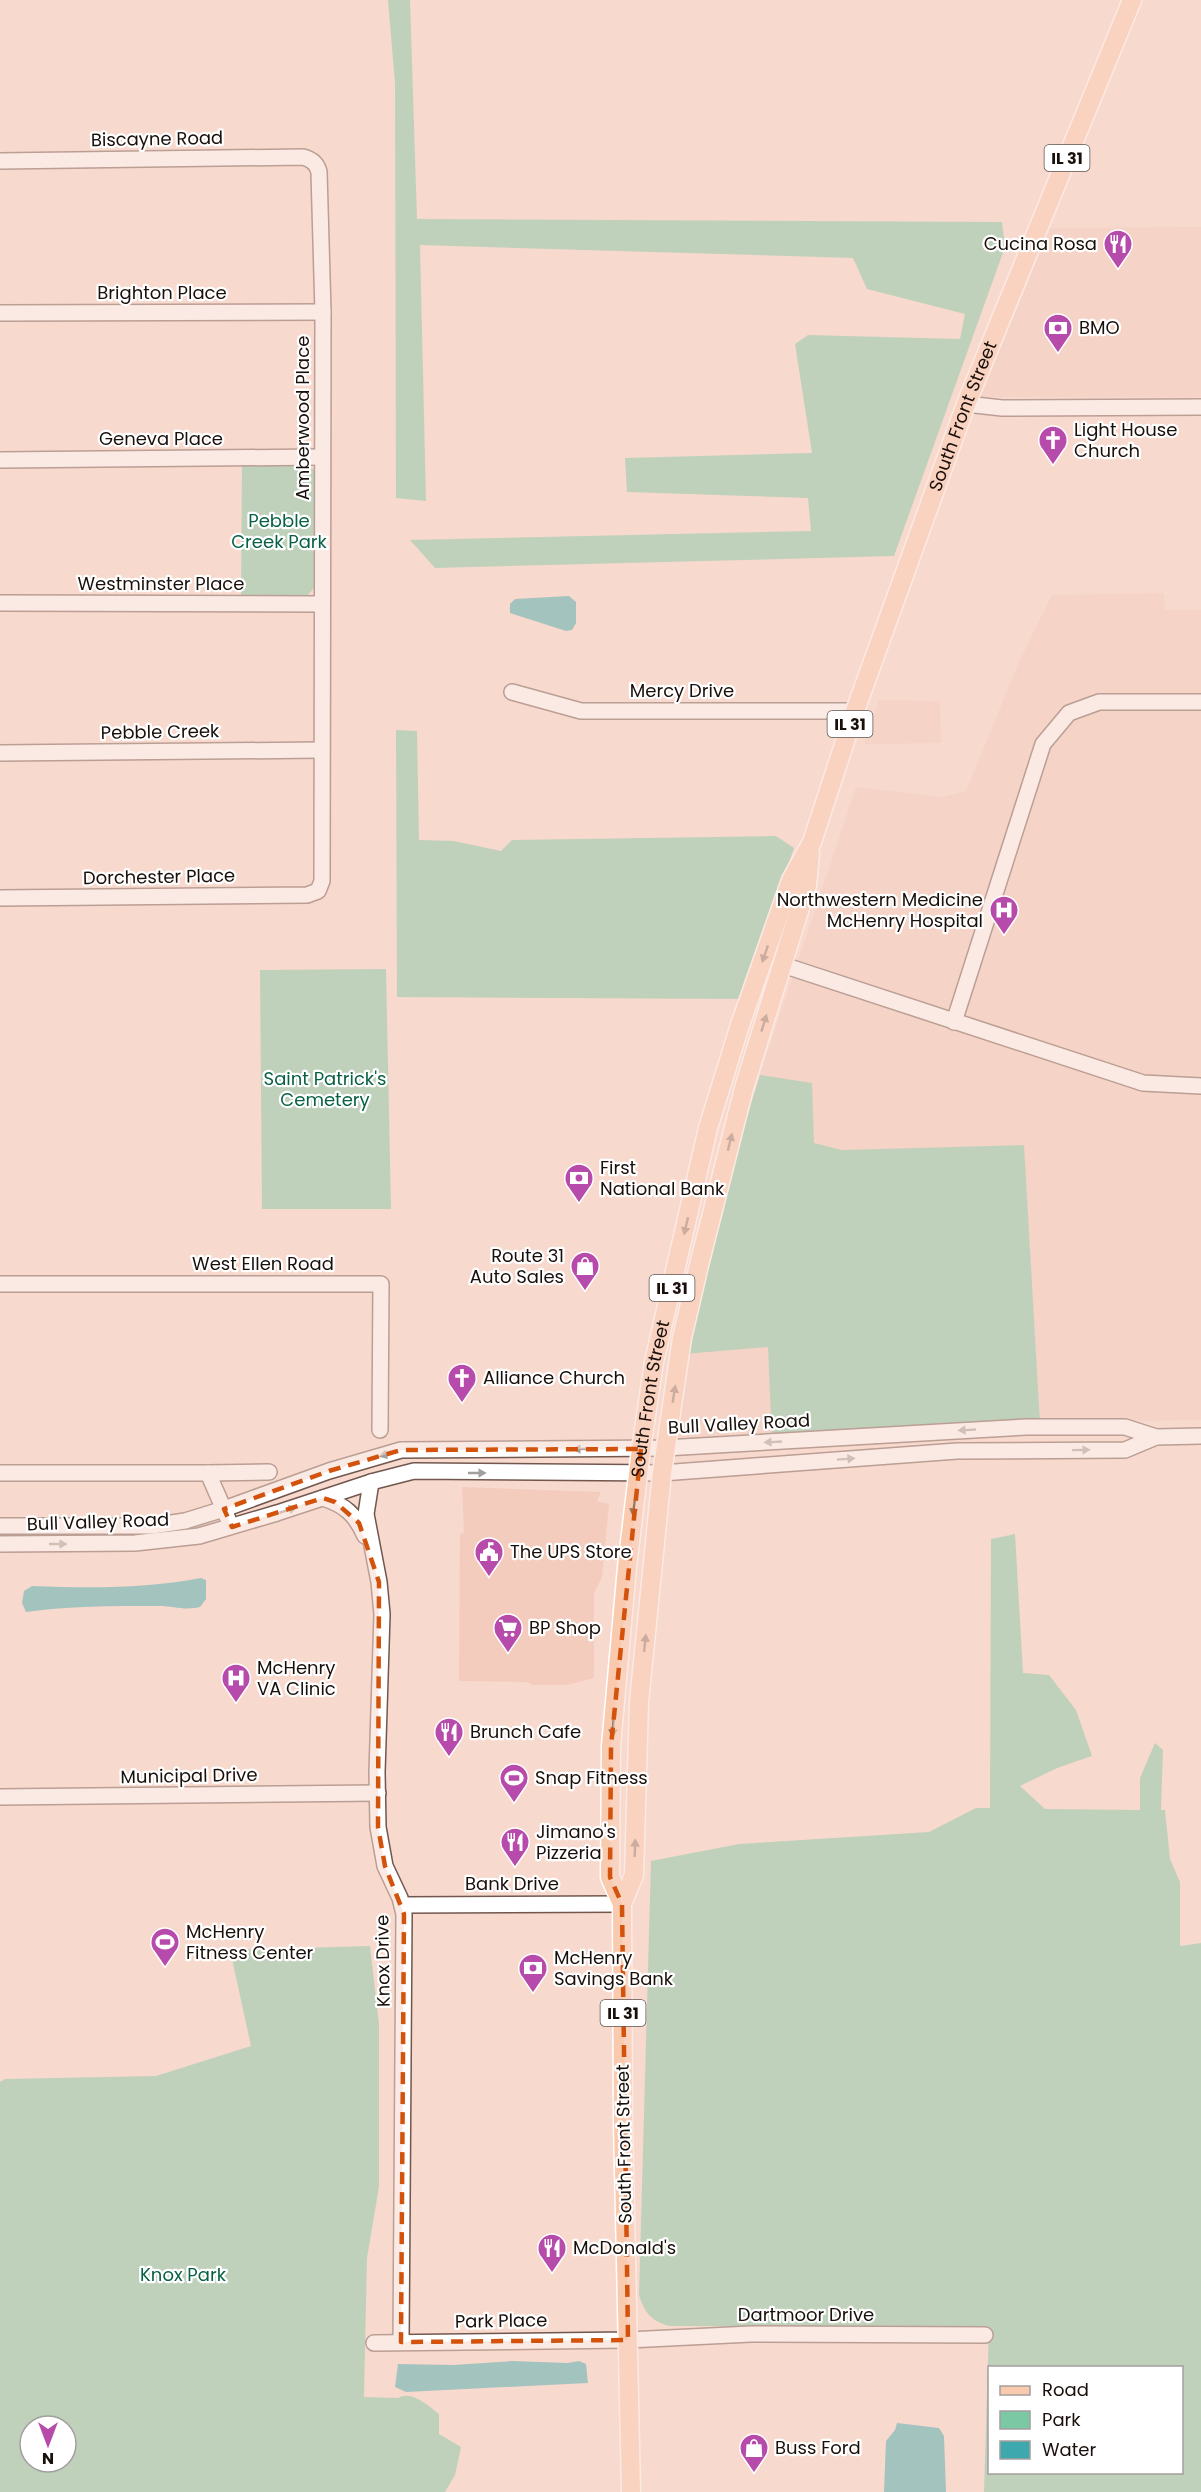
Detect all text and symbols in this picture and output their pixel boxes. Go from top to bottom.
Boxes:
street label: Biscayne Road [91,125,223,152]
road number: IL 31 [1044,145,1090,171]
restaurant icon: Cucina Rosa [1102,228,1134,270]
place label: Cucina Rosa [984,231,1097,256]
street label: Brighton Place [97,280,227,305]
bank icon: BMO [1042,312,1074,354]
place label: BMO [1079,315,1120,340]
street label: Amberwood Place [290,336,315,500]
street label: South Front Street [922,337,1003,495]
place label: Light House Church [1074,417,1177,463]
church icon: Light House Church [1037,424,1069,466]
street label: Geneva Place [99,426,223,451]
park label: Pebble Creek Park [231,508,328,554]
street label: Westminster Place [78,571,244,596]
street label: Mercy Drive [630,678,734,703]
road number: IL 31 [828,711,872,737]
street label: Pebble Creek [101,718,220,745]
street label: Dorchester Place [83,863,235,890]
place label: Northwestern Medicine McHenry Hospital [777,887,983,933]
hospital icon: Northwestern Medicine McHenry Hospital [988,894,1020,936]
one-way arrow [760,945,770,963]
one-way arrow [760,1014,769,1032]
park label: Saint Patrick's Cemetery [264,1066,386,1112]
one-way arrow [726,1132,736,1151]
place label: First National Bank [600,1155,725,1201]
bank icon: First National Bank [563,1162,595,1204]
one-way arrow [680,1216,690,1235]
place label: Route 31 Auto Sales [470,1243,564,1289]
shop icon: Route 31 Auto Sales [569,1250,601,1292]
street label: West Ellen Road [192,1251,334,1276]
road number: IL 31 [650,1275,694,1301]
street label: South Front Street [625,1317,675,1479]
church icon: Alliance Church [446,1362,478,1404]
place label: Alliance Church [483,1365,625,1390]
one-way arrow [669,1385,678,1404]
street label: Bull Valley Road [667,1407,811,1440]
one-way arrow [958,1425,977,1435]
one-way arrow [763,1437,782,1446]
one-way arrow [573,1444,592,1453]
one-way arrow [1072,1446,1091,1455]
one-way arrow [379,1450,397,1459]
one-way arrow [837,1454,856,1464]
one-way arrow [467,1468,486,1478]
one-way arrow [629,1497,639,1516]
one-way arrow [279,1504,297,1514]
street label: Bull Valley Road [26,1507,170,1536]
public building icon: The UPS Store [473,1536,505,1578]
one-way arrow [49,1539,68,1549]
place label: The UPS Store [510,1539,632,1564]
supermarket icon: BP Shop [492,1612,524,1654]
place label: BP Shop [529,1615,601,1640]
one-way arrow [640,1634,650,1653]
place label: McHenry VA Clinic [257,1655,336,1701]
hospital icon: McHenry VA Clinic [220,1662,252,1704]
restaurant icon: Brunch Cafe [433,1716,465,1758]
place label: Brunch Cafe [470,1719,581,1744]
one-way arrow [608,1719,618,1738]
street label: Municipal Drive [120,1762,258,1789]
sports icon: Snap Fitness [498,1762,530,1804]
place label: Snap Fitness [535,1765,648,1790]
place label: Jimano's Pizzeria [536,1819,616,1865]
restaurant icon: Jimano's Pizzeria [499,1826,531,1868]
one-way arrow [630,1838,640,1857]
street label: Bank Drive [465,1871,559,1896]
street label: Knox Drive [369,1915,396,2007]
place label: McHenry Fitness Center [186,1919,314,1965]
sports icon: McHenry Fitness Center [149,1926,181,1968]
place label: McHenry Savings Bank [554,1945,674,1991]
bank icon: McHenry Savings Bank [517,1952,549,1994]
road number: IL 31 [600,2000,646,2026]
street label: South Front Street [610,2064,637,2224]
restaurant icon: McDonald's [536,2232,568,2274]
place label: McDonald's [573,2235,676,2260]
park label: Knox Park [140,2262,227,2287]
street label: Dartmoor Drive [738,2302,874,2327]
street label: Park Place [455,2307,547,2334]
legend [988,2366,1183,2474]
text: Road [1042,2377,1089,2402]
text: Park [1042,2407,1081,2432]
north arrow [18,2414,78,2474]
shop icon: Buss Ford [738,2432,770,2474]
place label: Buss Ford [775,2435,861,2460]
text: Water [1042,2437,1096,2462]
text: N [42,2447,54,2470]

